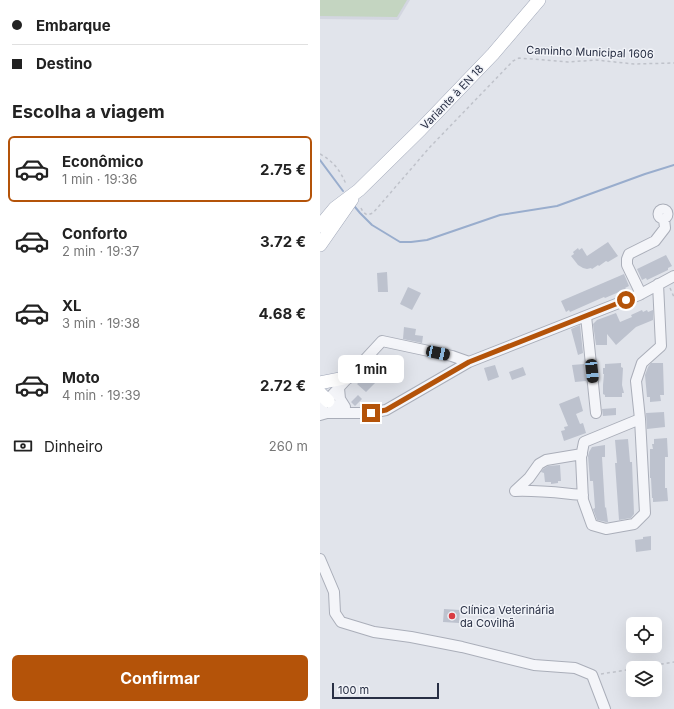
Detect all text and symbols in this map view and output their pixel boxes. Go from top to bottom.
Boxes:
text: Embarque [36,16,111,35]
street label: Caminho Municipal 1606 [526,43,654,61]
text: Destino [36,54,92,73]
street label: Variante à EN 18 [418,62,486,132]
text: Escolha a viagem [12,101,165,122]
icon: car [14,151,50,187]
text: Econômico [62,152,143,171]
text: 2.75 € [260,160,306,179]
text: 1 min · 19:36 [62,171,137,187]
icon: car [14,223,50,259]
text: Conforto [62,224,127,243]
text: 3.72 € [260,232,306,251]
text: 2 min · 19:37 [62,243,139,259]
route start [617,291,635,309]
icon: car [14,295,50,331]
text: XL [62,296,82,315]
text: 4.68 € [258,304,306,323]
text: 3 min · 19:38 [62,315,140,331]
car [425,345,451,361]
callout: 1 min [338,355,404,383]
car [585,358,599,384]
text: 1 min [355,361,387,377]
icon: car [14,367,50,403]
text: Moto [62,368,100,387]
text: 2.72 € [260,376,306,395]
text: 4 min · 19:39 [62,387,141,403]
route end [362,404,380,422]
icon: cash [12,435,34,457]
text: Dinheiro [44,437,103,456]
text: 260 m [269,438,308,454]
place label: Clínica Veterinária da Covilhã [460,603,554,630]
marker: Clínica Veterinária da Covilhã [447,611,457,621]
map controls [626,617,662,697]
button: locate [626,617,662,653]
button: Confirmar [12,655,308,701]
button: layers [626,661,662,697]
scale bar [332,681,439,700]
text: 100 m [338,683,369,697]

